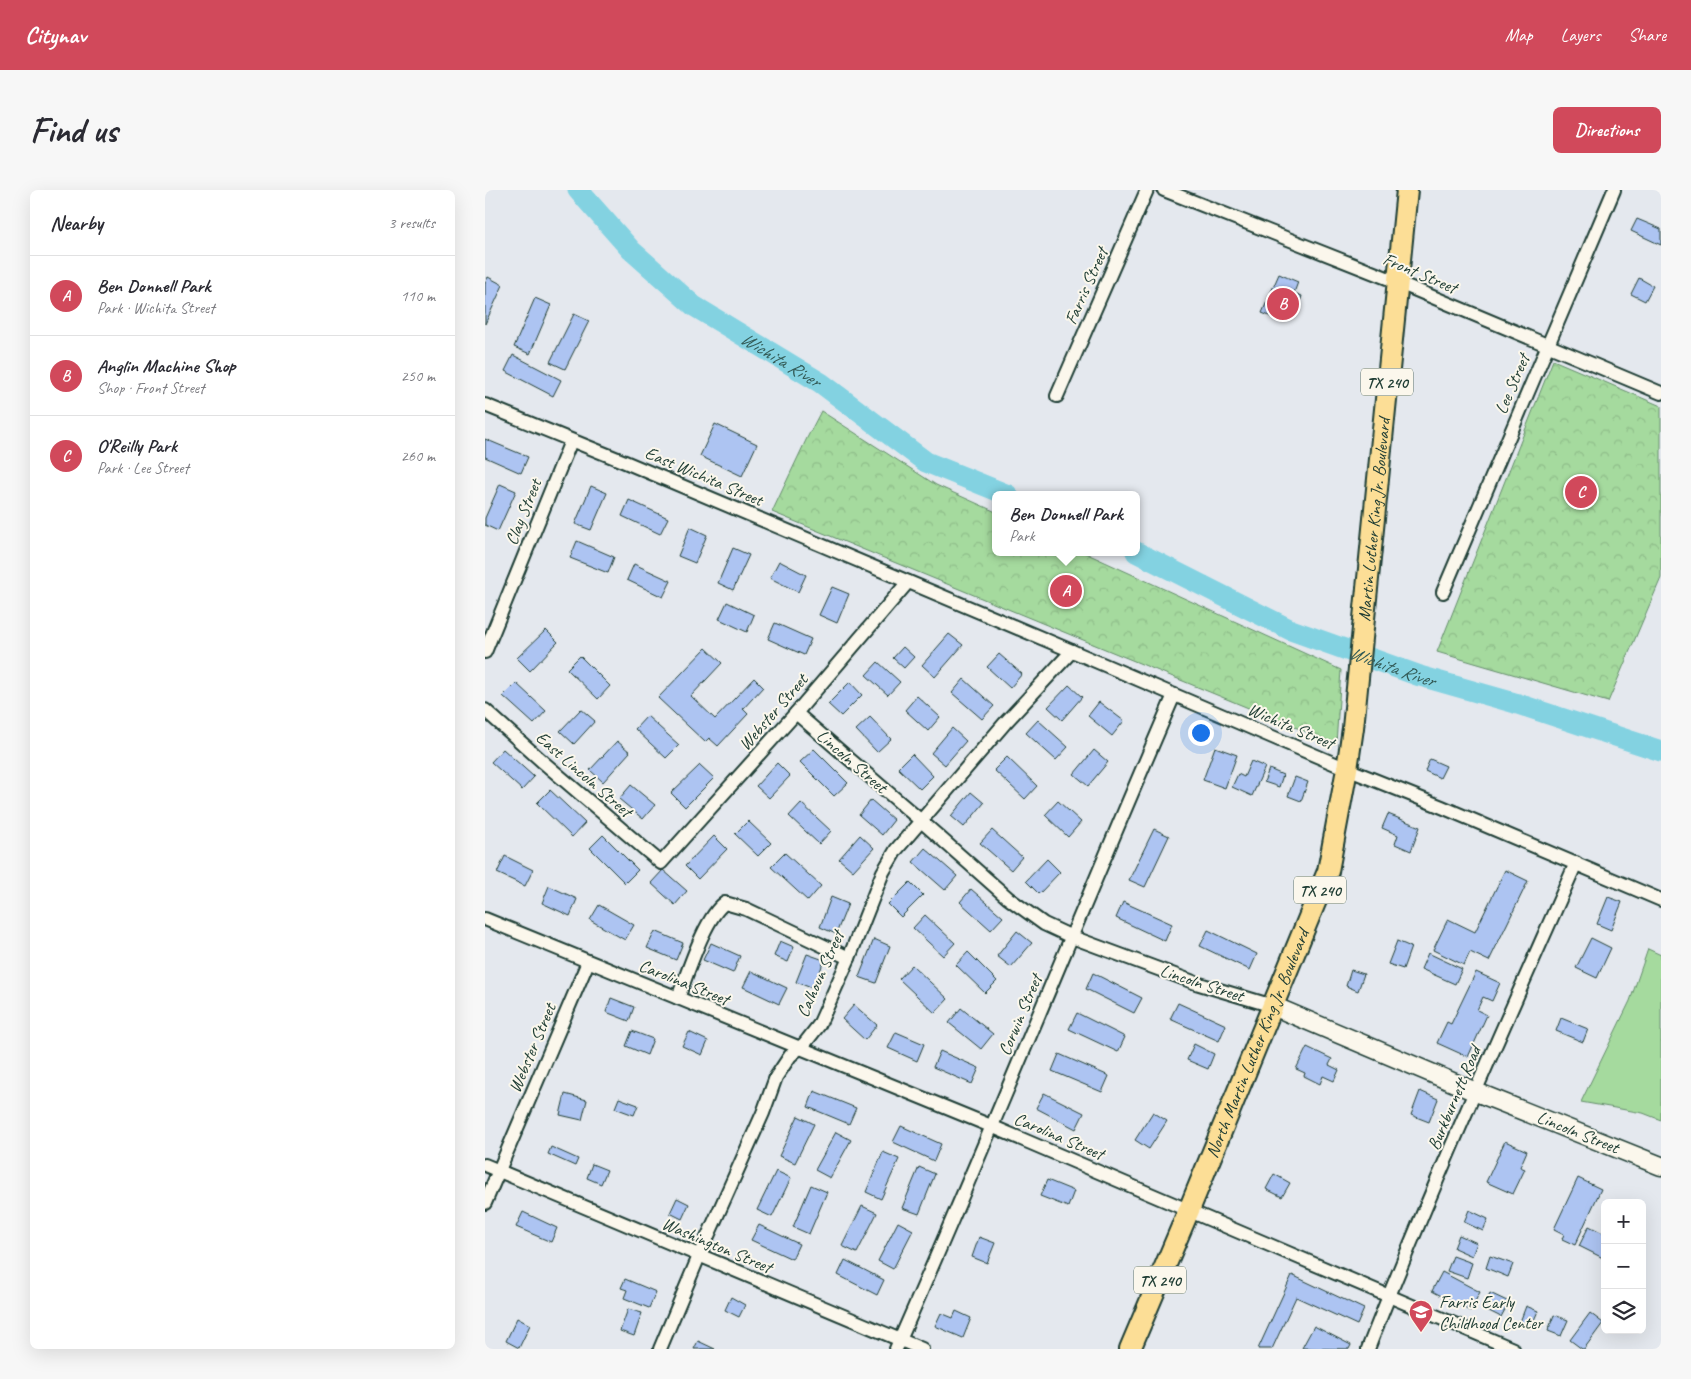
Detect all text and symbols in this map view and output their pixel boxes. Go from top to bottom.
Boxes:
text: Citynav [25,20,86,50]
text: Map [1505,24,1533,46]
text: Layers [1561,24,1600,46]
text: Share [1628,24,1666,46]
button: Directions [1553,107,1661,153]
text: Find us [30,108,117,153]
text: Nearby [50,210,103,236]
text: 3 results [388,213,435,233]
street label: Farris Street [1059,242,1114,328]
street label: Front Street [1380,248,1463,300]
text: Ben Donnell Park [97,274,210,298]
pin: B [1267,285,1299,323]
text: A [62,286,70,306]
text: 110 m [401,286,435,306]
text: Park · Wichita Street [97,298,215,318]
water label: Wichita River [736,326,827,394]
street label: Lee Street [1490,348,1536,417]
text: Anglin Machine Shop [97,354,236,378]
text: B [62,366,70,386]
text: 250 m [401,366,435,386]
road number: TX 240 [1361,368,1413,396]
text: Shop · Front Street [97,378,204,398]
street label: Martin Luther King Jr. Boulevard [1353,414,1395,622]
text: O'Reilly Park [97,434,177,458]
street label: East Wichita Street [642,441,768,511]
text: C [62,446,70,466]
text: 260 m [401,446,435,466]
text: Park · Lee Street [97,458,189,478]
pin: C [1565,473,1597,511]
street label: Clay Street [500,474,547,548]
popup [992,491,1140,556]
text: Ben Donnell Park [1009,502,1123,526]
text: Park [1009,526,1035,546]
pin: A [1050,572,1082,610]
water label: Wichita River [1346,641,1440,693]
street label: Webster Street [734,668,814,755]
street label: Wichita Street [1244,698,1340,755]
your location [1188,720,1214,746]
street label: Lincoln Street [812,724,893,799]
street label: East Lincoln Street [531,726,639,824]
road number: TX 240 [1294,876,1346,904]
street label: North Martin Luther King Jr. Boulevard [1201,923,1315,1161]
street label: Calhoun Street [791,925,850,1021]
street label: Carolina Street [636,954,735,1011]
street label: Lincoln Street [1158,959,1248,1007]
street label: Corwin Street [993,968,1048,1059]
street label: Webster Street [503,998,561,1096]
street label: Burkburnett Road [1422,1040,1487,1153]
street label: Lincoln Street [1534,1106,1624,1159]
street label: Carolina Street [1011,1107,1110,1166]
map controls [1601,1199,1646,1334]
button: + [1601,1199,1646,1244]
street label: Washington Street [659,1212,778,1279]
button: − [1601,1244,1646,1289]
road number: TX 240 [1134,1266,1186,1294]
button: layers [1601,1289,1646,1334]
place label: Farris Early Childhood Center [1439,1291,1544,1334]
school or university icon: Farris Early Childhood Center [1408,1299,1434,1333]

